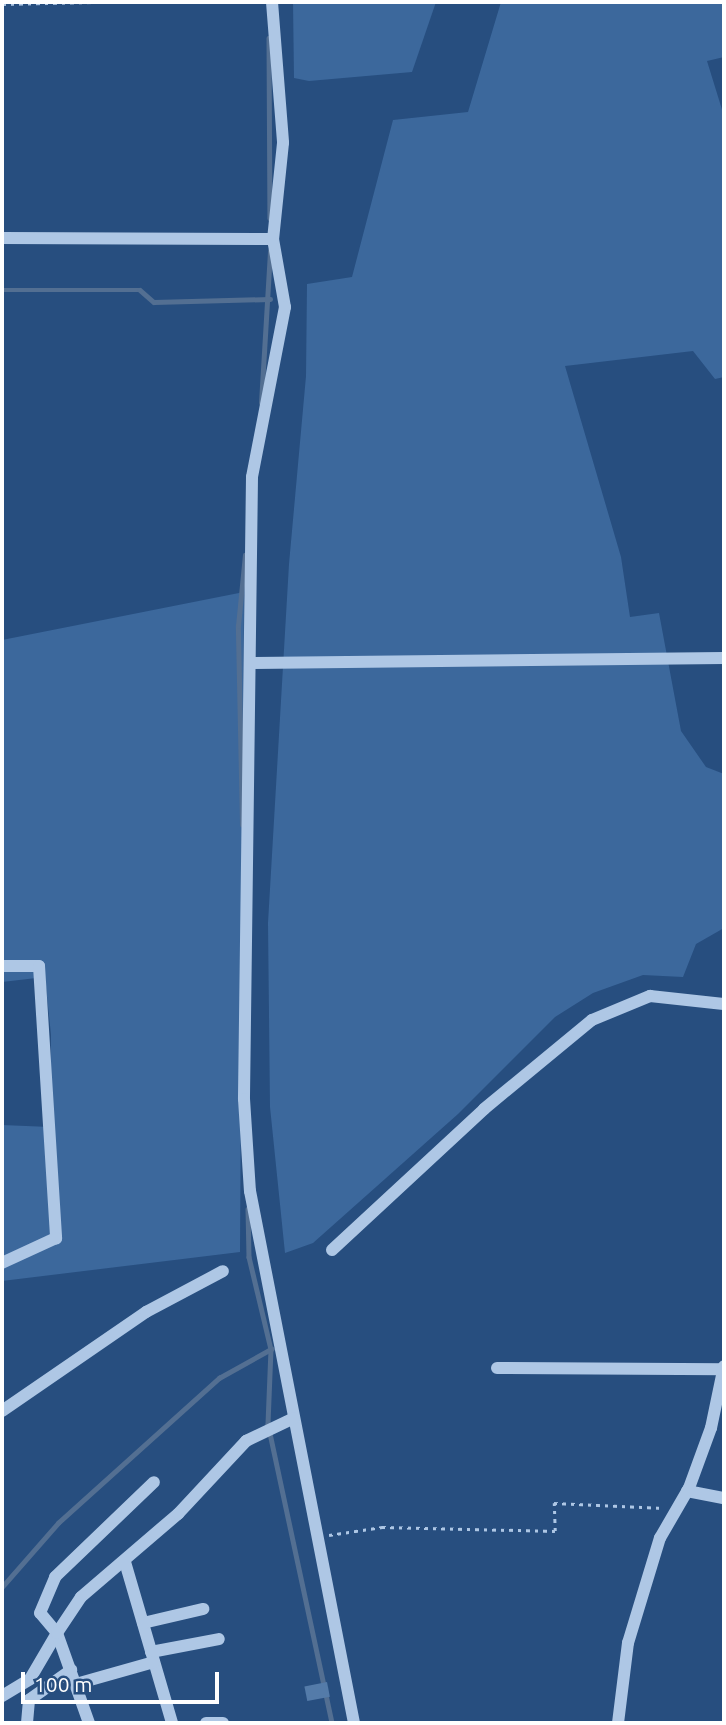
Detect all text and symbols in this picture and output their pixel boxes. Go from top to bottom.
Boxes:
scale bar [24,1658,222,1702]
text: 100 m [34,1672,92,1696]

